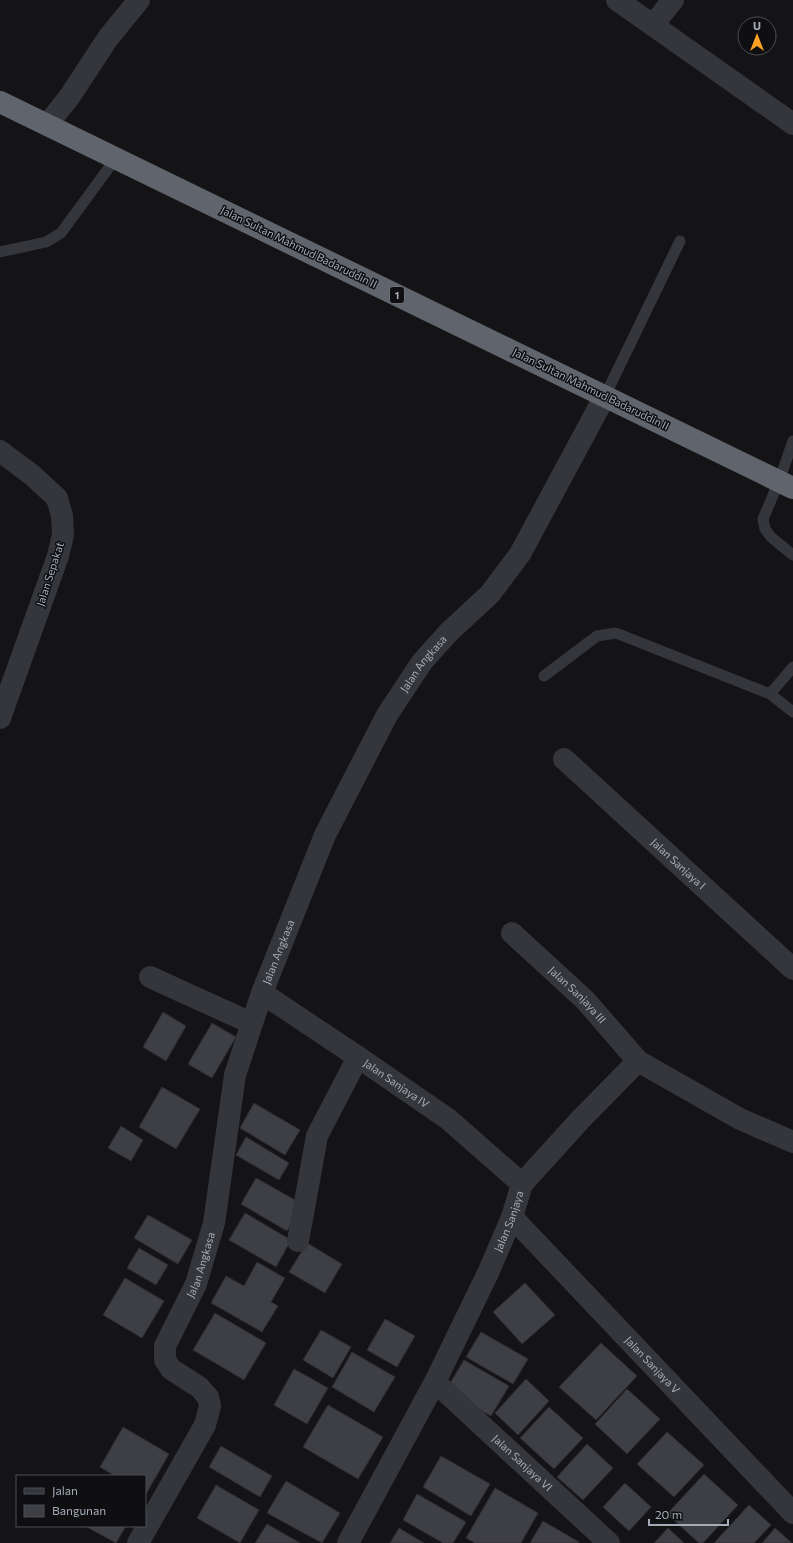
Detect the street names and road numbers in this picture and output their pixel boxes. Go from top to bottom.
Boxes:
street label: Jalan Sultan Mahmud Badaruddin II [219,203,379,291]
road number: 1 [390,287,404,303]
street label: Jalan Sultan Mahmud Badaruddin II [511,345,671,433]
street label: Jalan Sepakat [33,540,67,608]
street label: Jalan Angkasa [397,632,449,695]
street label: Jalan Sanjaya I [648,835,709,892]
street label: Jalan Angkasa [259,918,297,986]
street label: Jalan Sanjaya III [546,963,609,1026]
street label: Jalan Sanjaya IV [361,1056,432,1110]
street label: Jalan Sanjaya [491,1189,526,1254]
street label: Jalan Angkasa [183,1230,217,1300]
street label: Jalan Sanjaya V [622,1333,683,1396]
street label: Jalan Sanjaya VI [489,1432,555,1493]

